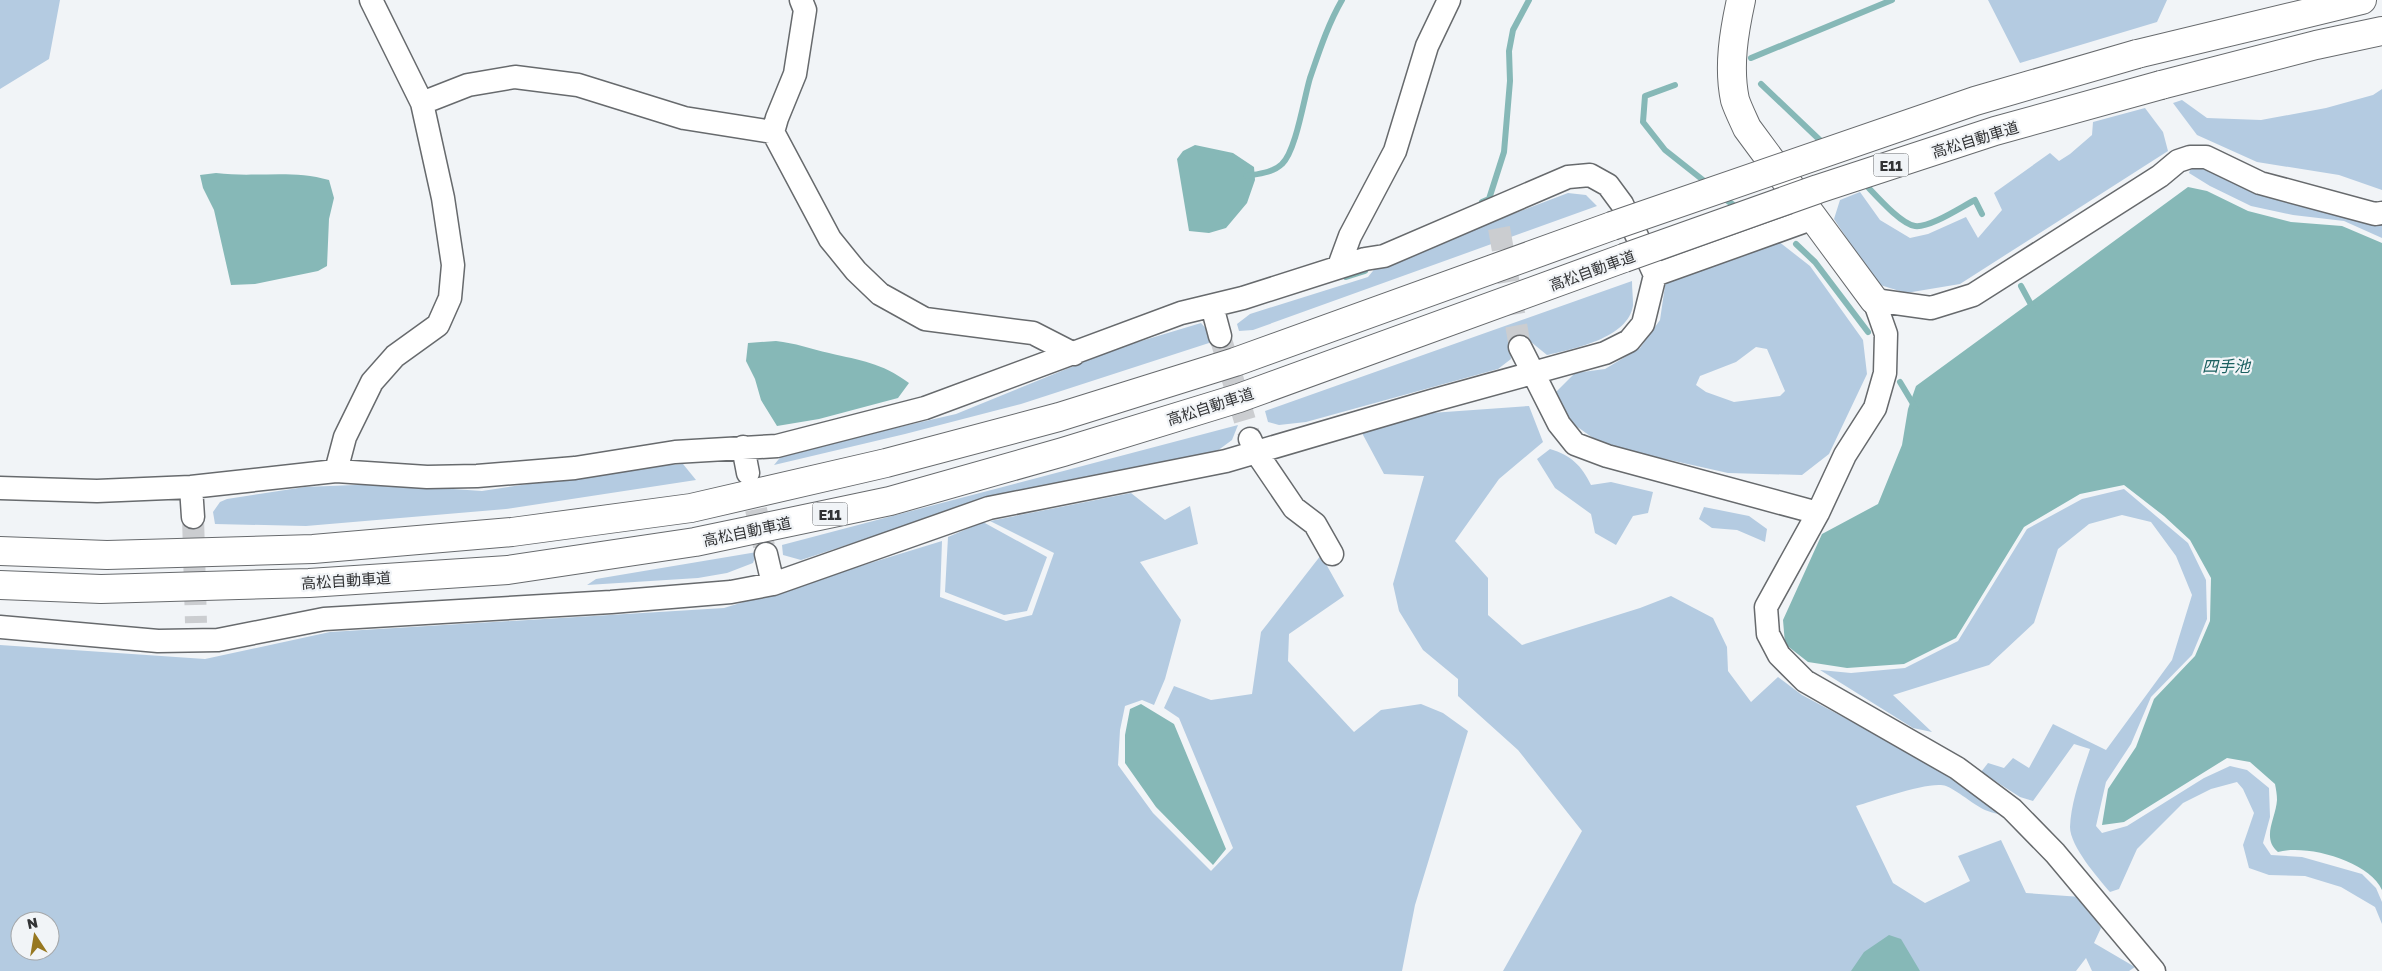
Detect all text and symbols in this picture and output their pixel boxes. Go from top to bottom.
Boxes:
street label: 高松自動車道 [1929,117,2021,161]
road number: E11 [1874,154,1908,176]
street label: 高松自動車道 [1547,246,1637,294]
water label: 四手池 [2202,356,2252,376]
street label: 高松自動車道 [1164,384,1256,428]
road number: E11 [812,502,848,526]
street label: 高松自動車道 [701,513,793,549]
street label: 高松自動車道 [300,568,392,592]
north arrow [10,911,60,961]
text: N [25,913,39,932]

